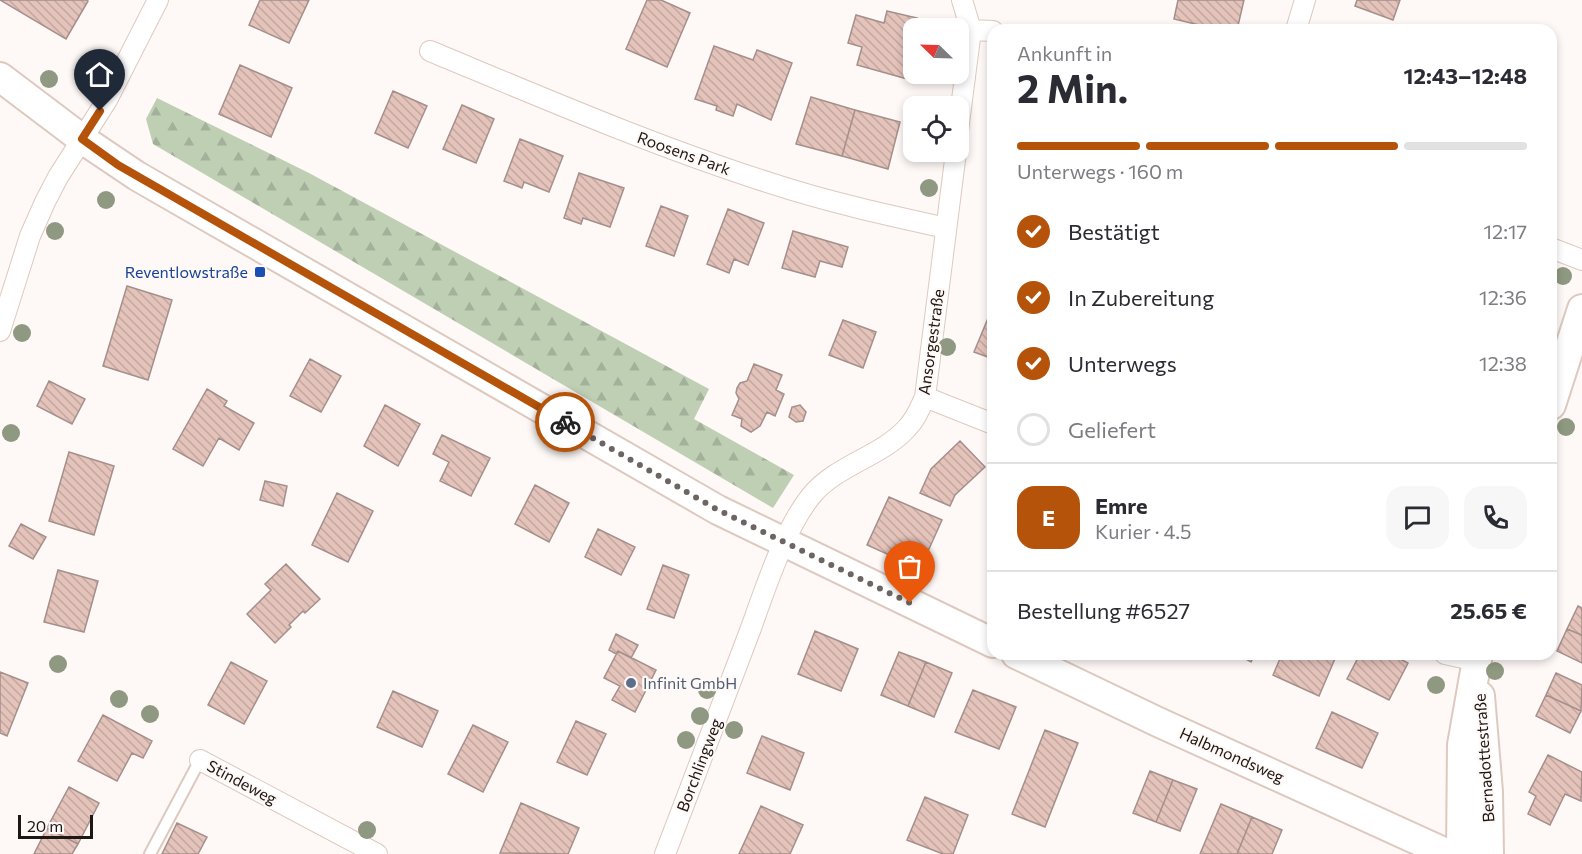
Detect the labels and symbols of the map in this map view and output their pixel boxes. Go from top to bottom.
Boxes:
north arrow [903,18,969,84]
pin [74,49,125,111]
street label: Roosens Park [635,127,734,178]
place label: Reventlowstraße [125,262,248,281]
marker: Reventlowstraße [253,265,267,279]
street label: Ansorgestraße [914,288,947,396]
courier [535,392,595,452]
pin [884,541,935,603]
place label: Infinit GmbH [643,673,737,692]
marker: Infinit GmbH [624,676,638,690]
street label: Bernadottestraße [1470,693,1497,823]
street label: Borchlingweg [672,715,725,814]
street label: Halbmondsweg [1177,723,1288,786]
street label: Stindeweg [204,755,281,808]
scale bar [18,812,93,840]

